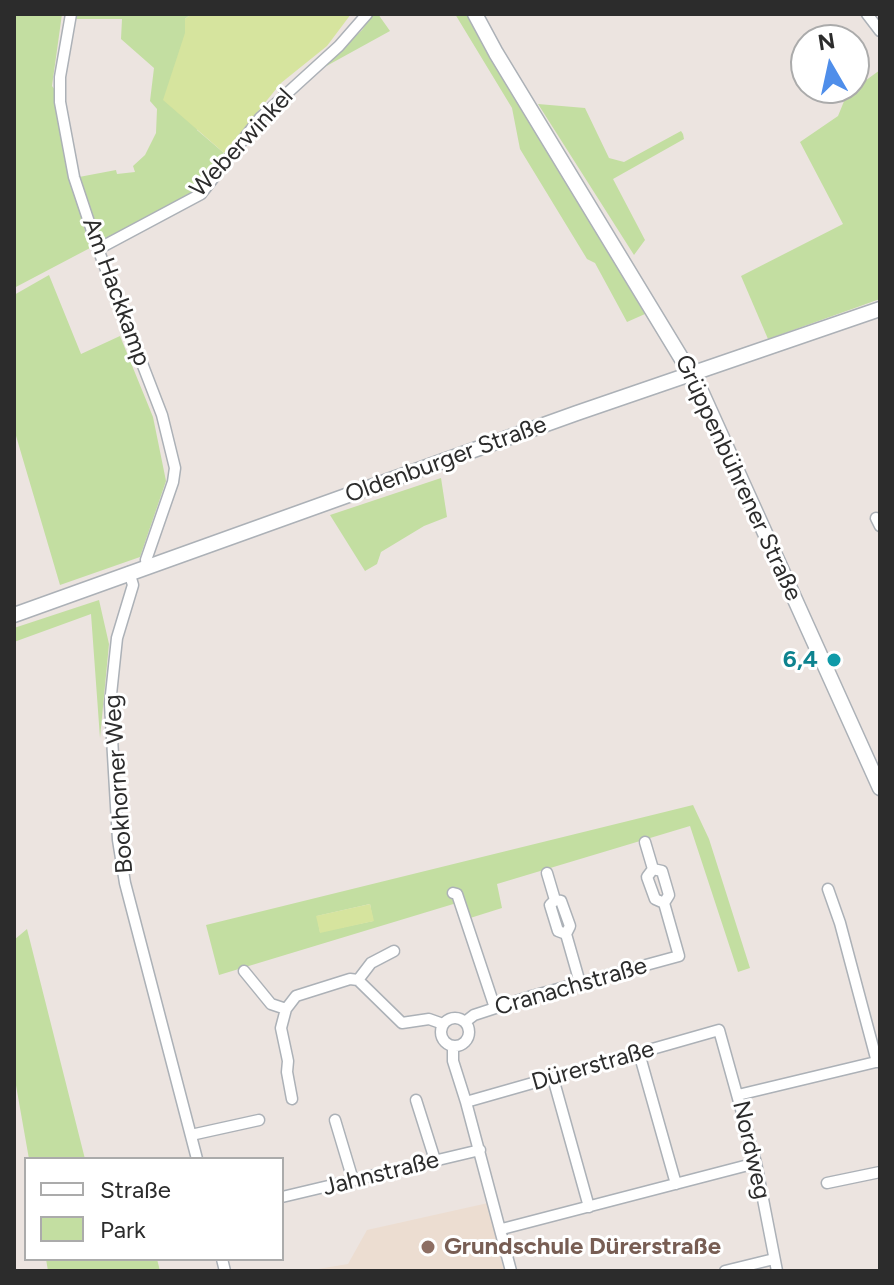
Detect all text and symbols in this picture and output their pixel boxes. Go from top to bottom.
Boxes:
north arrow [790,24,870,104]
text: N [816,27,837,56]
street label: Weberwinkel [184,83,300,203]
street label: Am Hackkamp [76,214,156,370]
street label: Grüppenbührener Straße [668,350,808,606]
street label: Oldenburger Straße [341,410,551,510]
place label: 6,4 [783,646,818,674]
marker: 6,4 [825,651,843,669]
street label: Bookhorner Weg [98,694,140,874]
street label: Cranachstraße [492,952,650,1022]
street label: Dürerstraße [528,1035,658,1097]
street label: Nordweg [726,1098,776,1202]
street label: Jahnstraße [320,1146,442,1202]
legend [24,1157,284,1261]
text: Straße [100,1175,171,1204]
text: Park [100,1215,146,1244]
place label: Grundschule Dürerstraße [444,1233,721,1261]
marker: Grundschule Dürerstraße [419,1238,437,1256]

